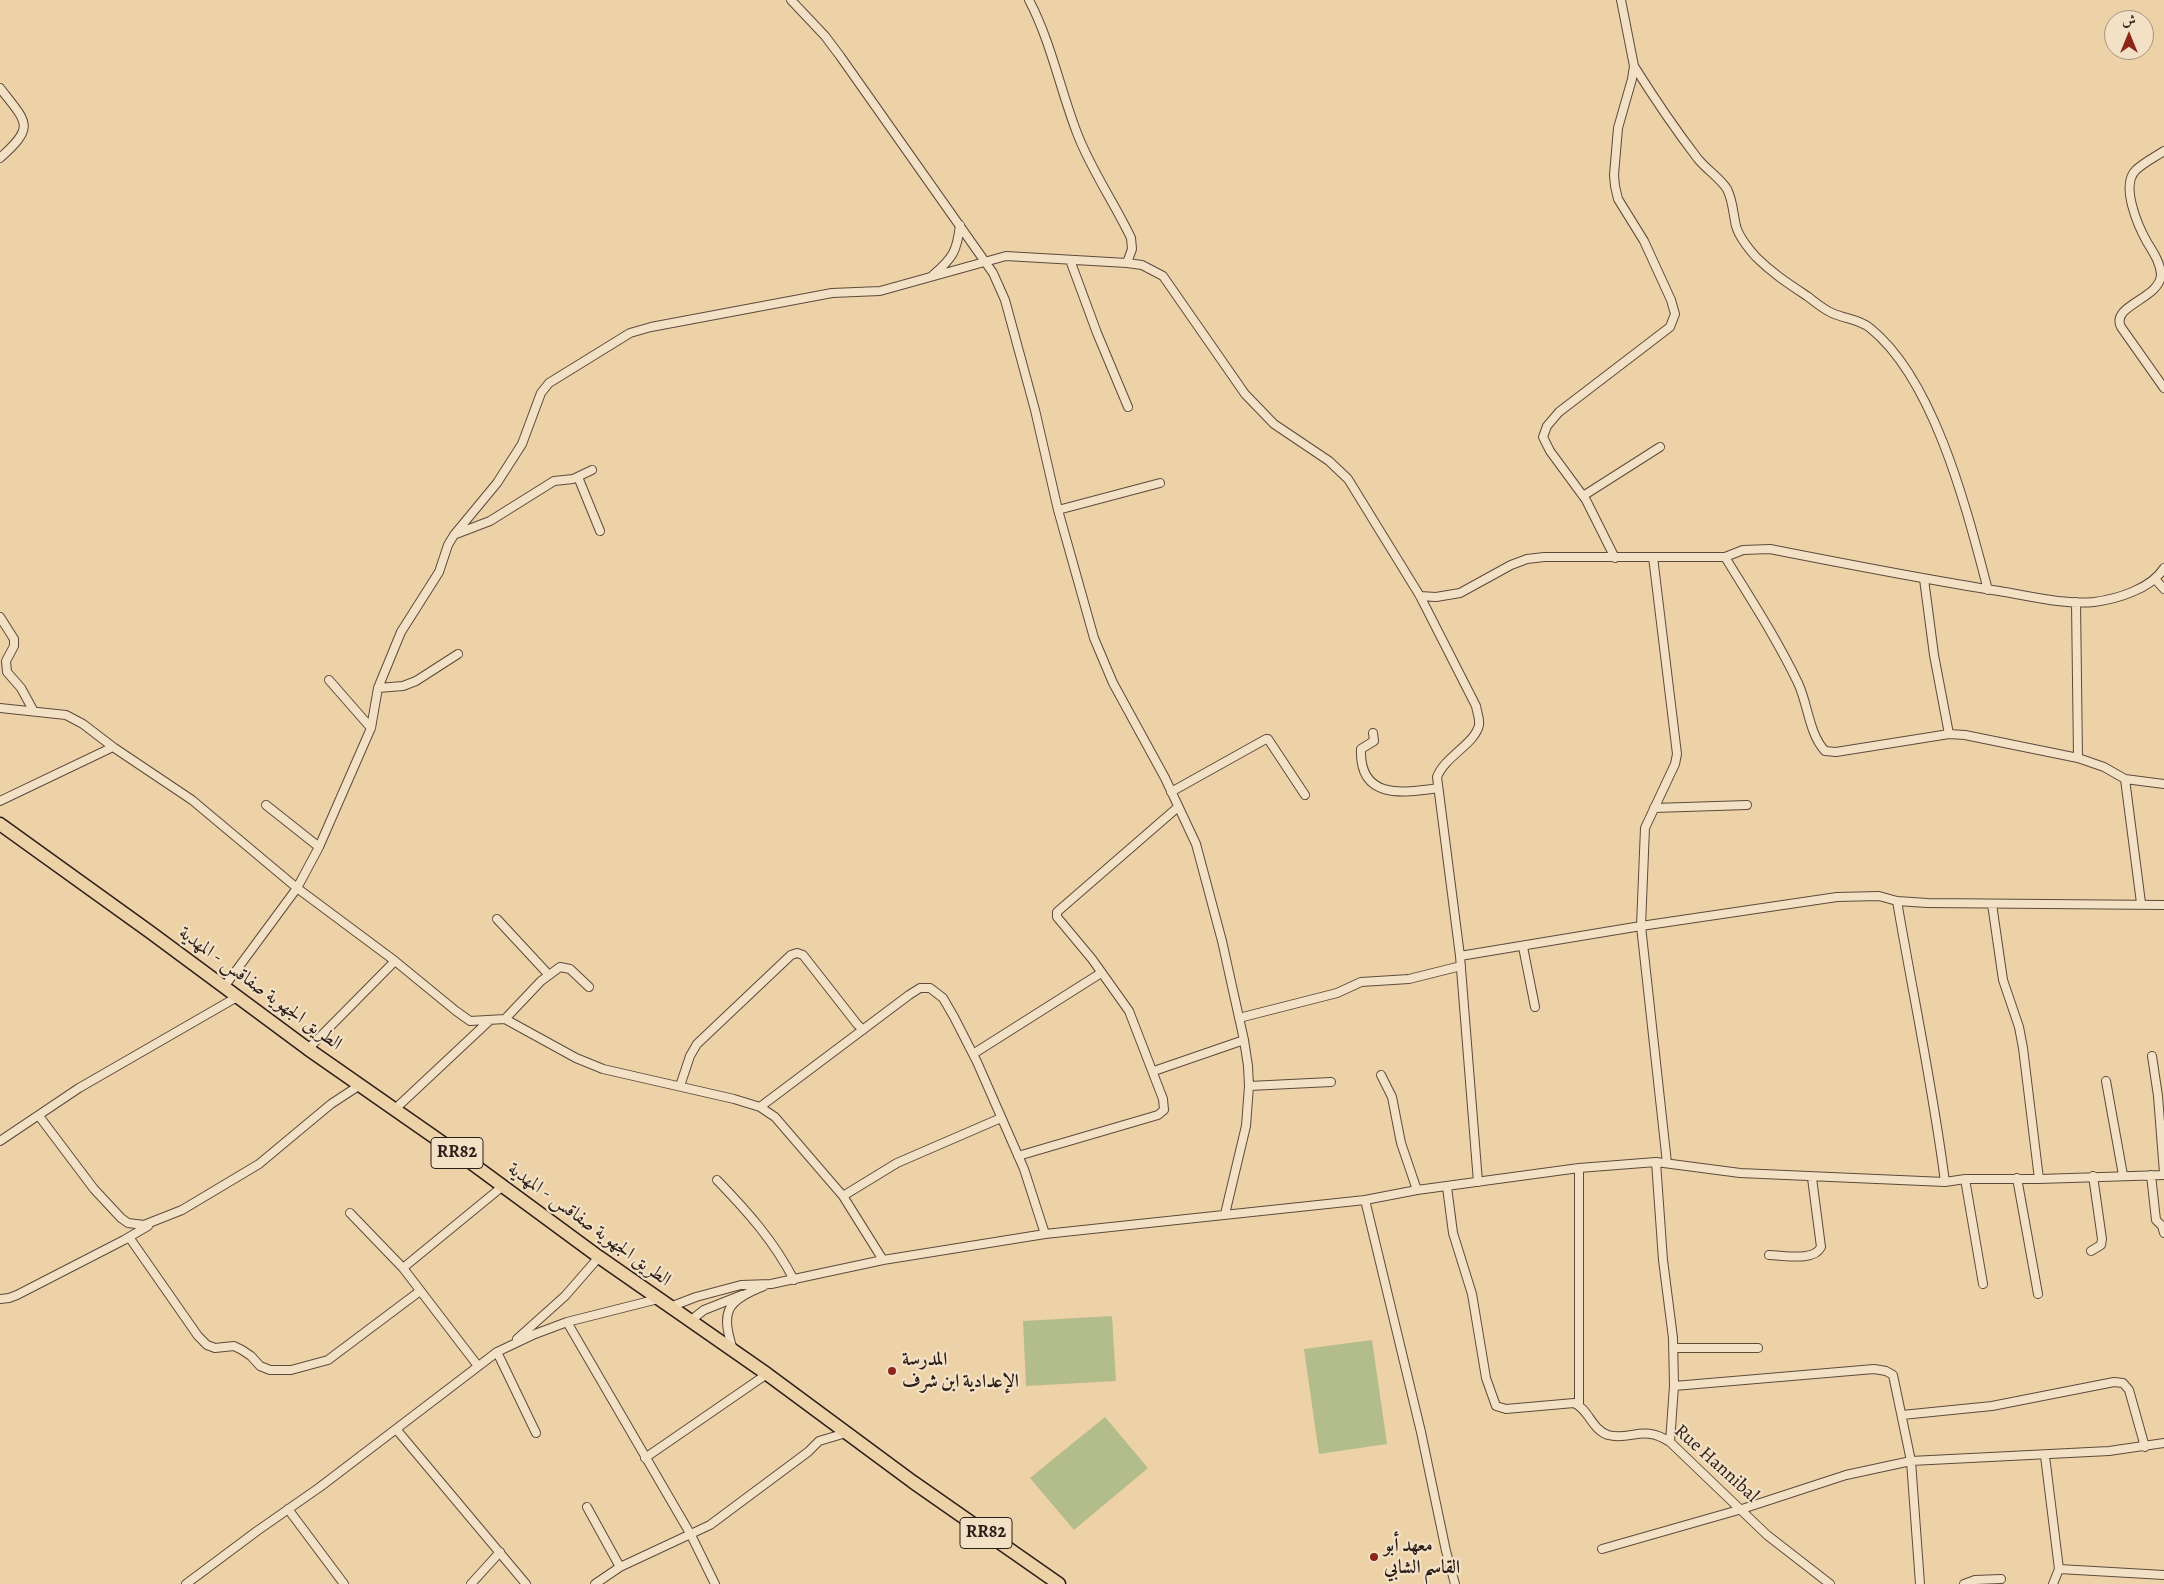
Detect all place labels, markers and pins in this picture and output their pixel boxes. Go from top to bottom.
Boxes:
place label: المدرسة الإعدادية ابن شرف [902,1349,1019,1393]
marker: المدرسة الإعدادية ابن شرف [886,1365,898,1377]
place label: معهد أبو القاسم الشابي [1384,1535,1460,1579]
marker: معهد أبو القاسم الشابي [1368,1551,1380,1563]

